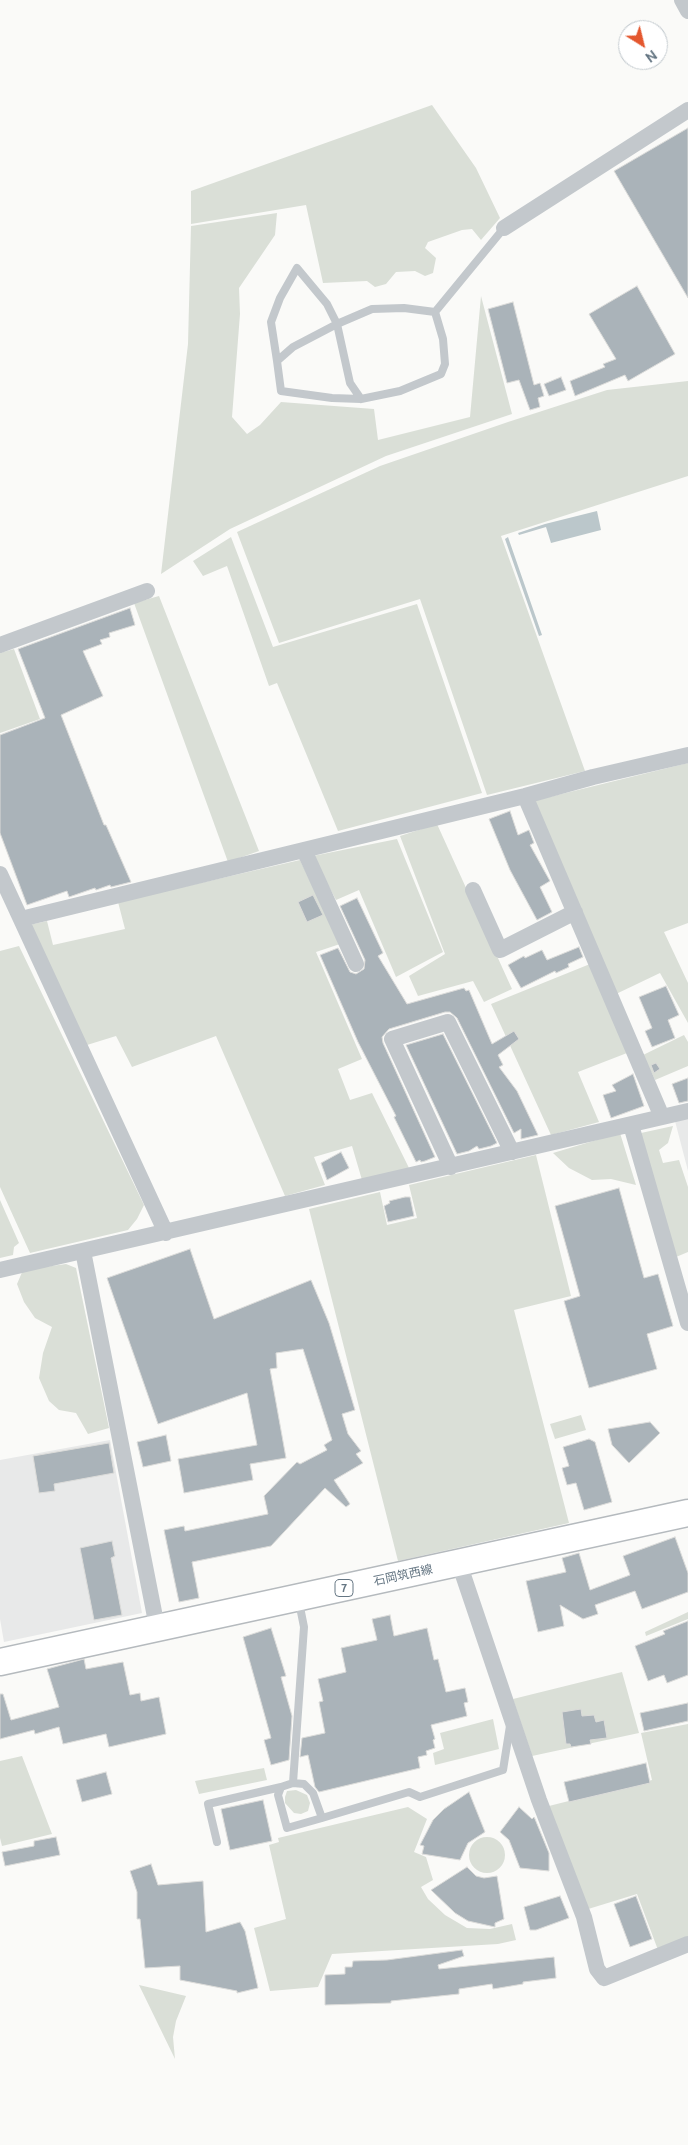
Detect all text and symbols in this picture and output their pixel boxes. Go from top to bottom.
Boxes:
north arrow [618,20,668,70]
text: N [642,47,660,66]
street label: 石岡筑西線 [372,1562,434,1588]
road number: 7 [335,1580,353,1596]

